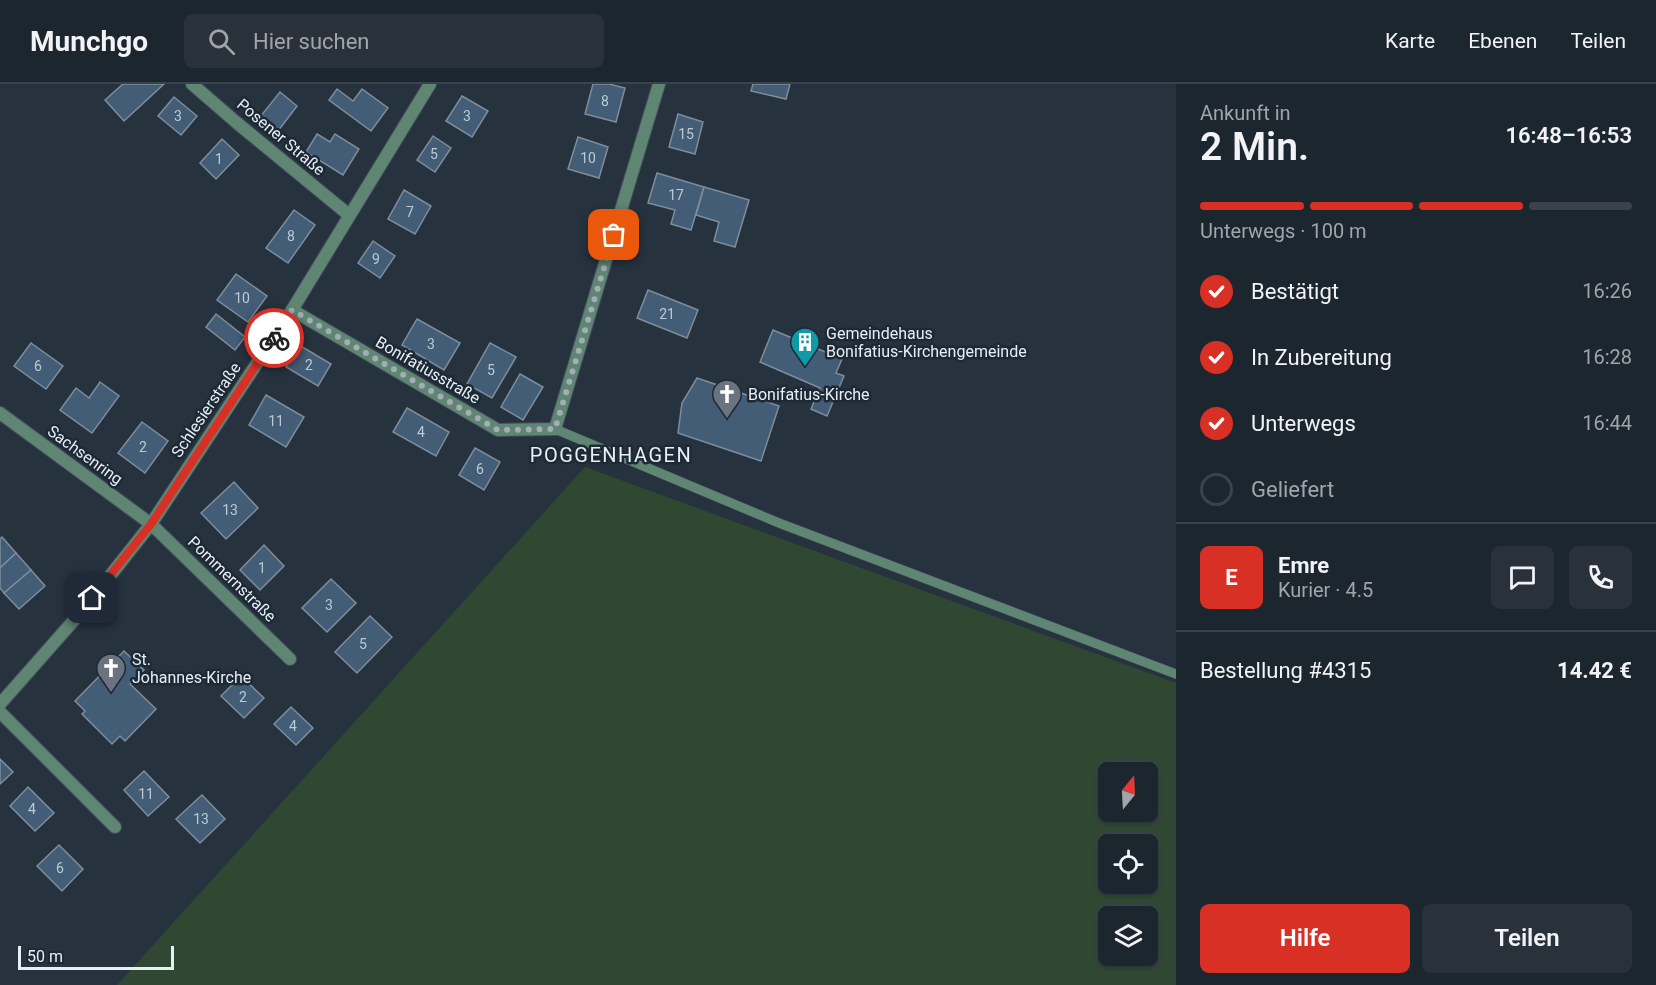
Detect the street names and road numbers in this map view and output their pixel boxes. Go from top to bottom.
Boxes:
street label: Posener Straße [233,95,329,179]
street label: Bonifatiusstraße [372,332,484,408]
street label: Schlesierstraße [167,359,245,461]
street label: Sachsenring [44,421,126,489]
street label: Pommernstraße [184,532,280,626]

